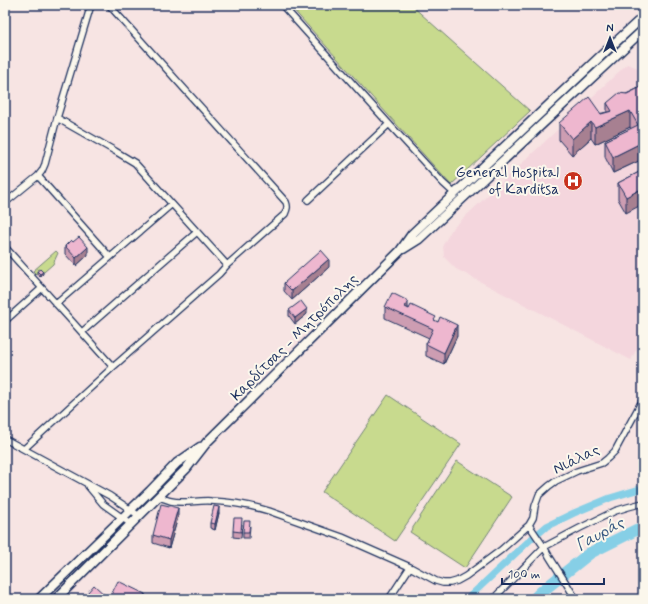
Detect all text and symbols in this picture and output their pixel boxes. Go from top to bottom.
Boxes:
north arrow [590,18,630,58]
text: N [606,22,614,36]
place label: General Hospital of Karditsa [456,163,559,200]
hospital icon: General Hospital of Karditsa [562,170,584,192]
street label: Καρδίτσας - Μητρόπολης [227,269,363,406]
street label: Νιάλας [550,440,603,480]
water label: Γαυράς [572,512,629,556]
scale bar [502,560,604,586]
text: 100 m [508,567,540,583]

